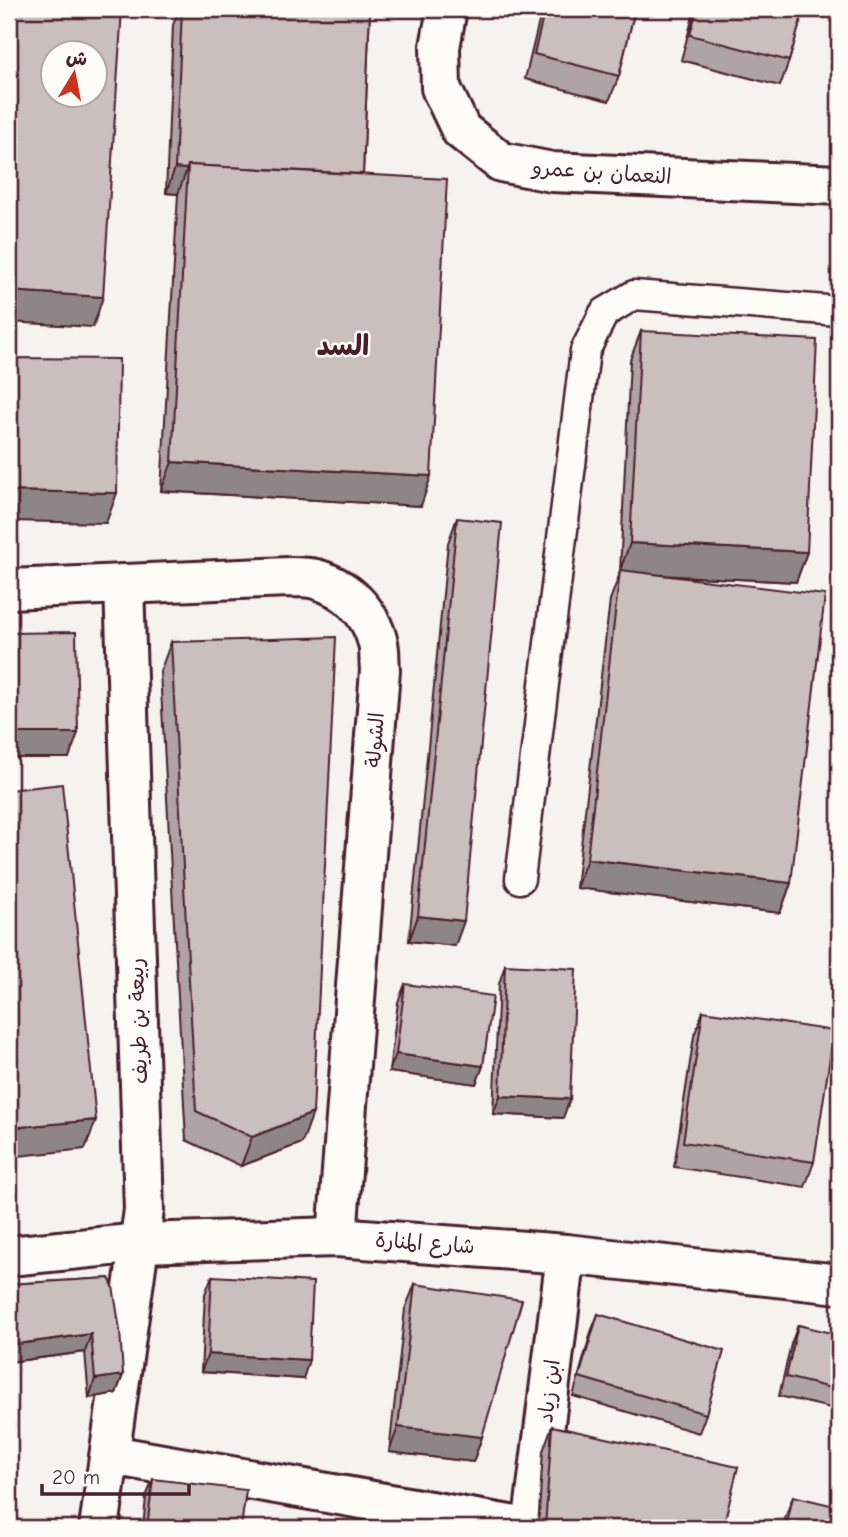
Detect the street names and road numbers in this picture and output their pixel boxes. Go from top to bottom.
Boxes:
street label: النعمان بن عمرو [530,155,672,190]
street label: الشولة [361,712,390,768]
street label: ربيعة بن طريف [124,958,153,1084]
street label: شارع المنارة [374,1228,476,1261]
street label: ابن زياد [533,1358,566,1424]

